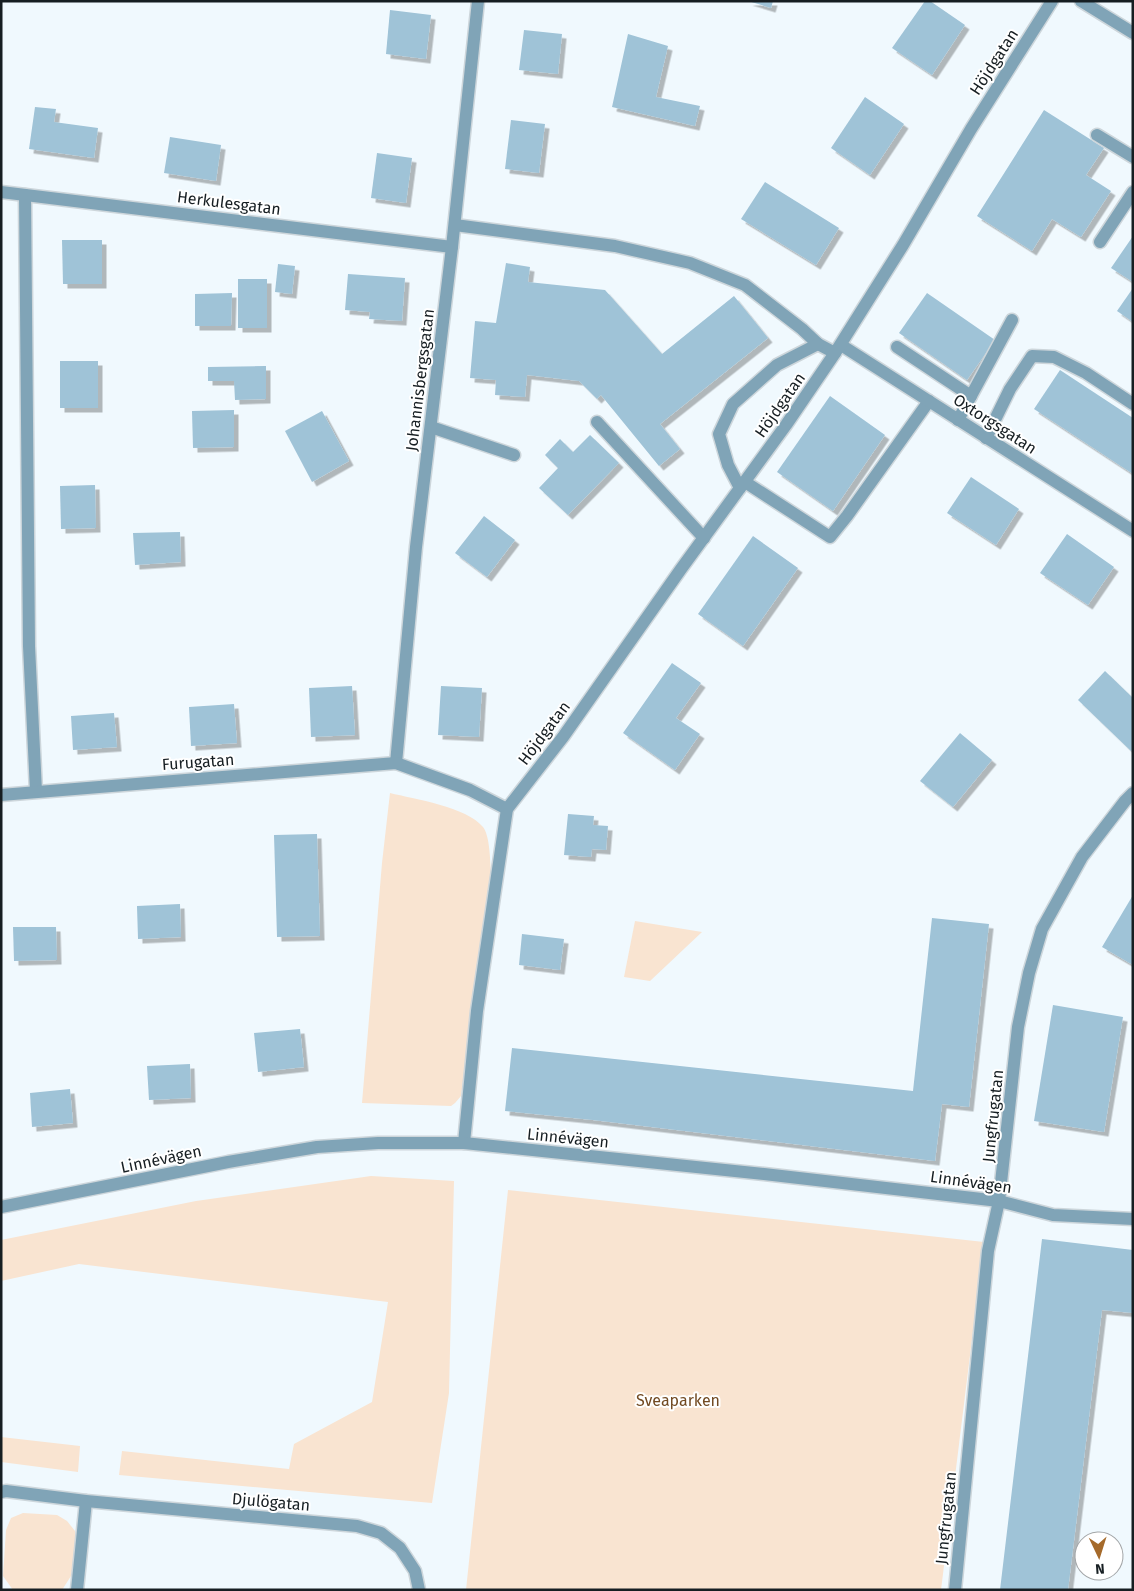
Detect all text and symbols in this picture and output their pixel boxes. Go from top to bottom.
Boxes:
street label: Höjdgatan [966,25,1022,99]
street label: Herkulesgatan [176,187,282,219]
street label: Johannisbergsgatan [402,308,438,452]
street label: Höjdgatan [751,369,809,441]
street label: Oxtorgsgatan [950,390,1040,458]
street label: Höjdgatan [514,697,574,769]
street label: Furugatan [161,750,235,774]
street label: Jungfrugatan [979,1069,1007,1163]
street label: Linnévägen [526,1124,610,1152]
street label: Linnévägen [119,1141,203,1177]
street label: Linnévägen [929,1167,1013,1197]
park label: Sveaparken [636,1391,720,1410]
street label: Jungfrugatan [932,1471,960,1565]
street label: Djulögatan [231,1489,311,1515]
north arrow [1074,1531,1124,1581]
text: N [1095,1560,1105,1577]

